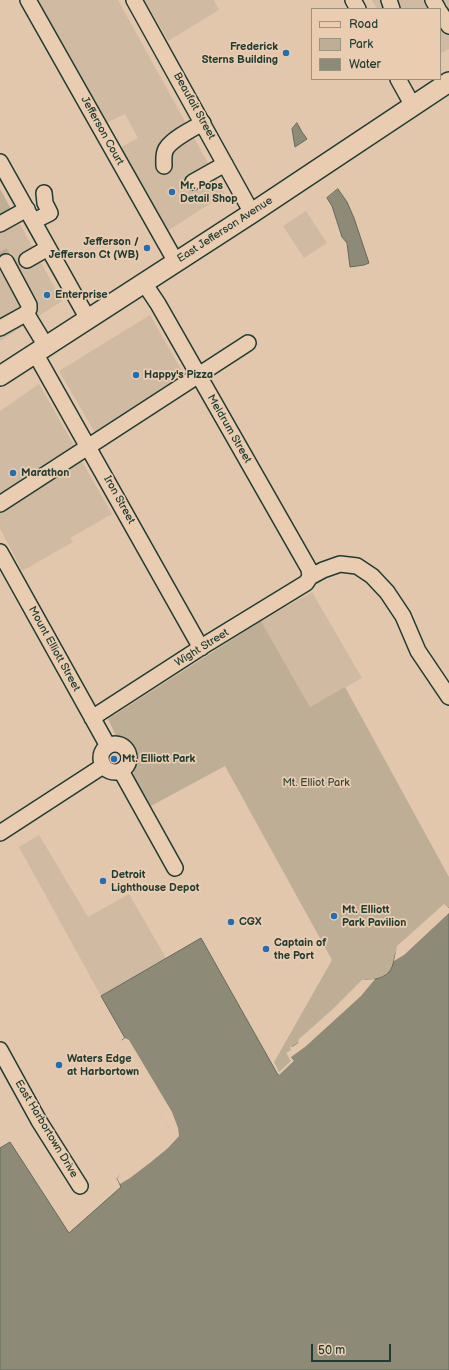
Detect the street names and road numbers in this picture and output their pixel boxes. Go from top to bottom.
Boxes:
street label: Beaufait Street [170,70,218,142]
street label: Jefferson Court [78,94,126,168]
street label: East Jefferson Avenue [175,194,275,266]
street label: Meldrum Street [204,392,254,466]
street label: Iron Street [100,474,138,526]
street label: Mount Elliott Street [25,604,83,694]
street label: Wight Street [173,626,231,670]
street label: East Harbortown Drive [12,1078,80,1180]

